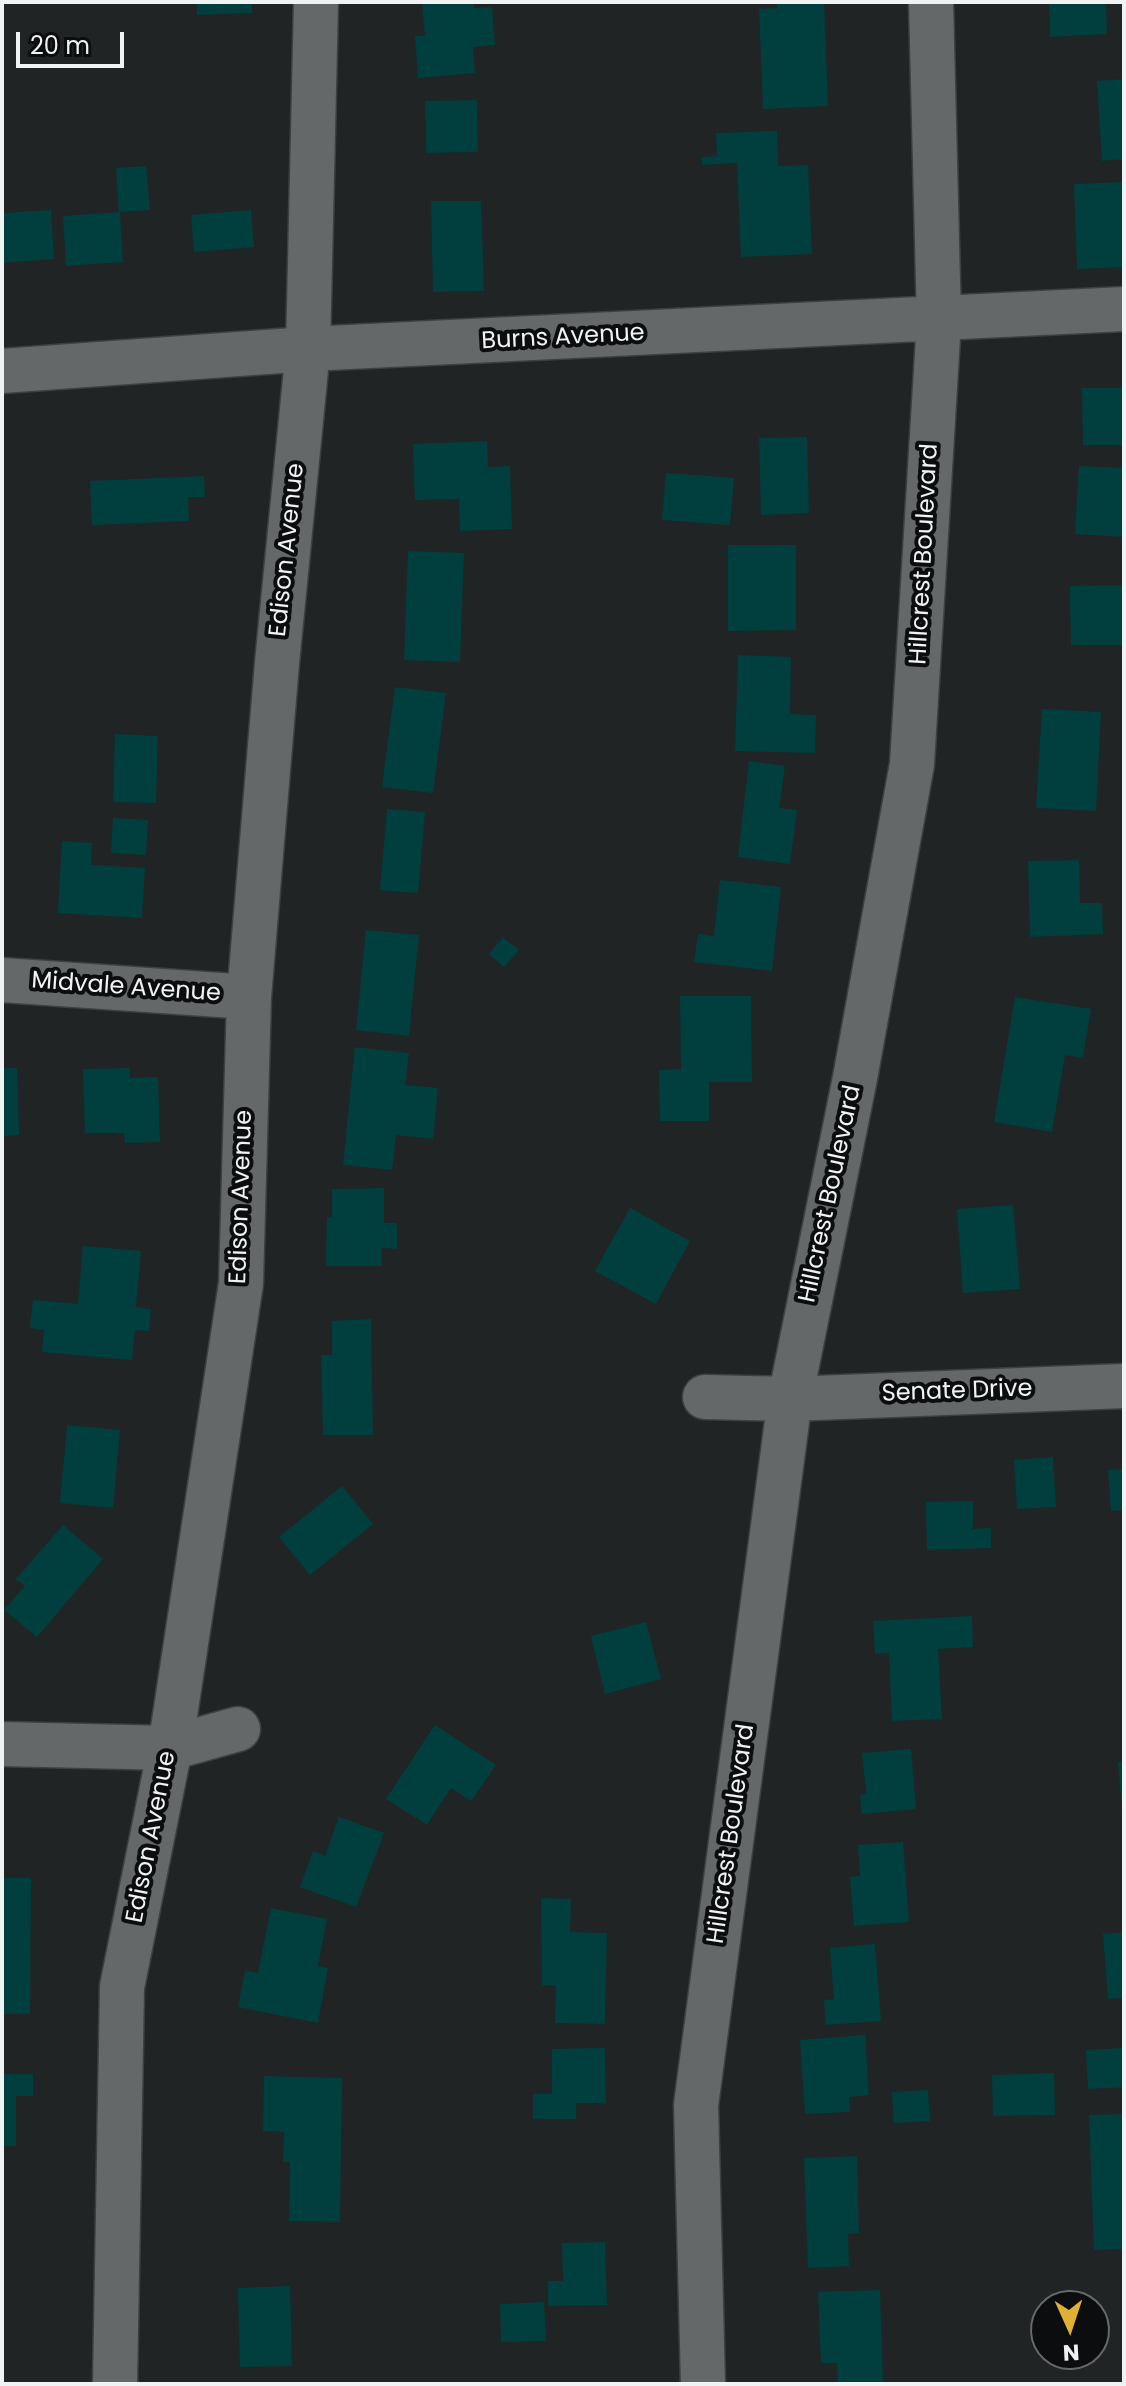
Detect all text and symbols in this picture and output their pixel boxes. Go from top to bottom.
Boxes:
scale bar [20,16,128,66]
text: 20 m [30,29,90,62]
street label: Burns Avenue [481,319,645,357]
street label: Hillcrest Boulevard [905,443,945,665]
street label: Edison Avenue [265,462,311,638]
street label: Midvale Avenue [30,967,222,1009]
street label: Hillcrest Boulevard [794,1083,868,1305]
street label: Edison Avenue [225,1109,259,1285]
street label: Senate Drive [881,1375,1033,1409]
street label: Hillcrest Boulevard [702,1722,762,1946]
street label: Edison Avenue [121,1749,183,1925]
north arrow [1030,2290,1110,2370]
text: N [1062,2337,1080,2368]

